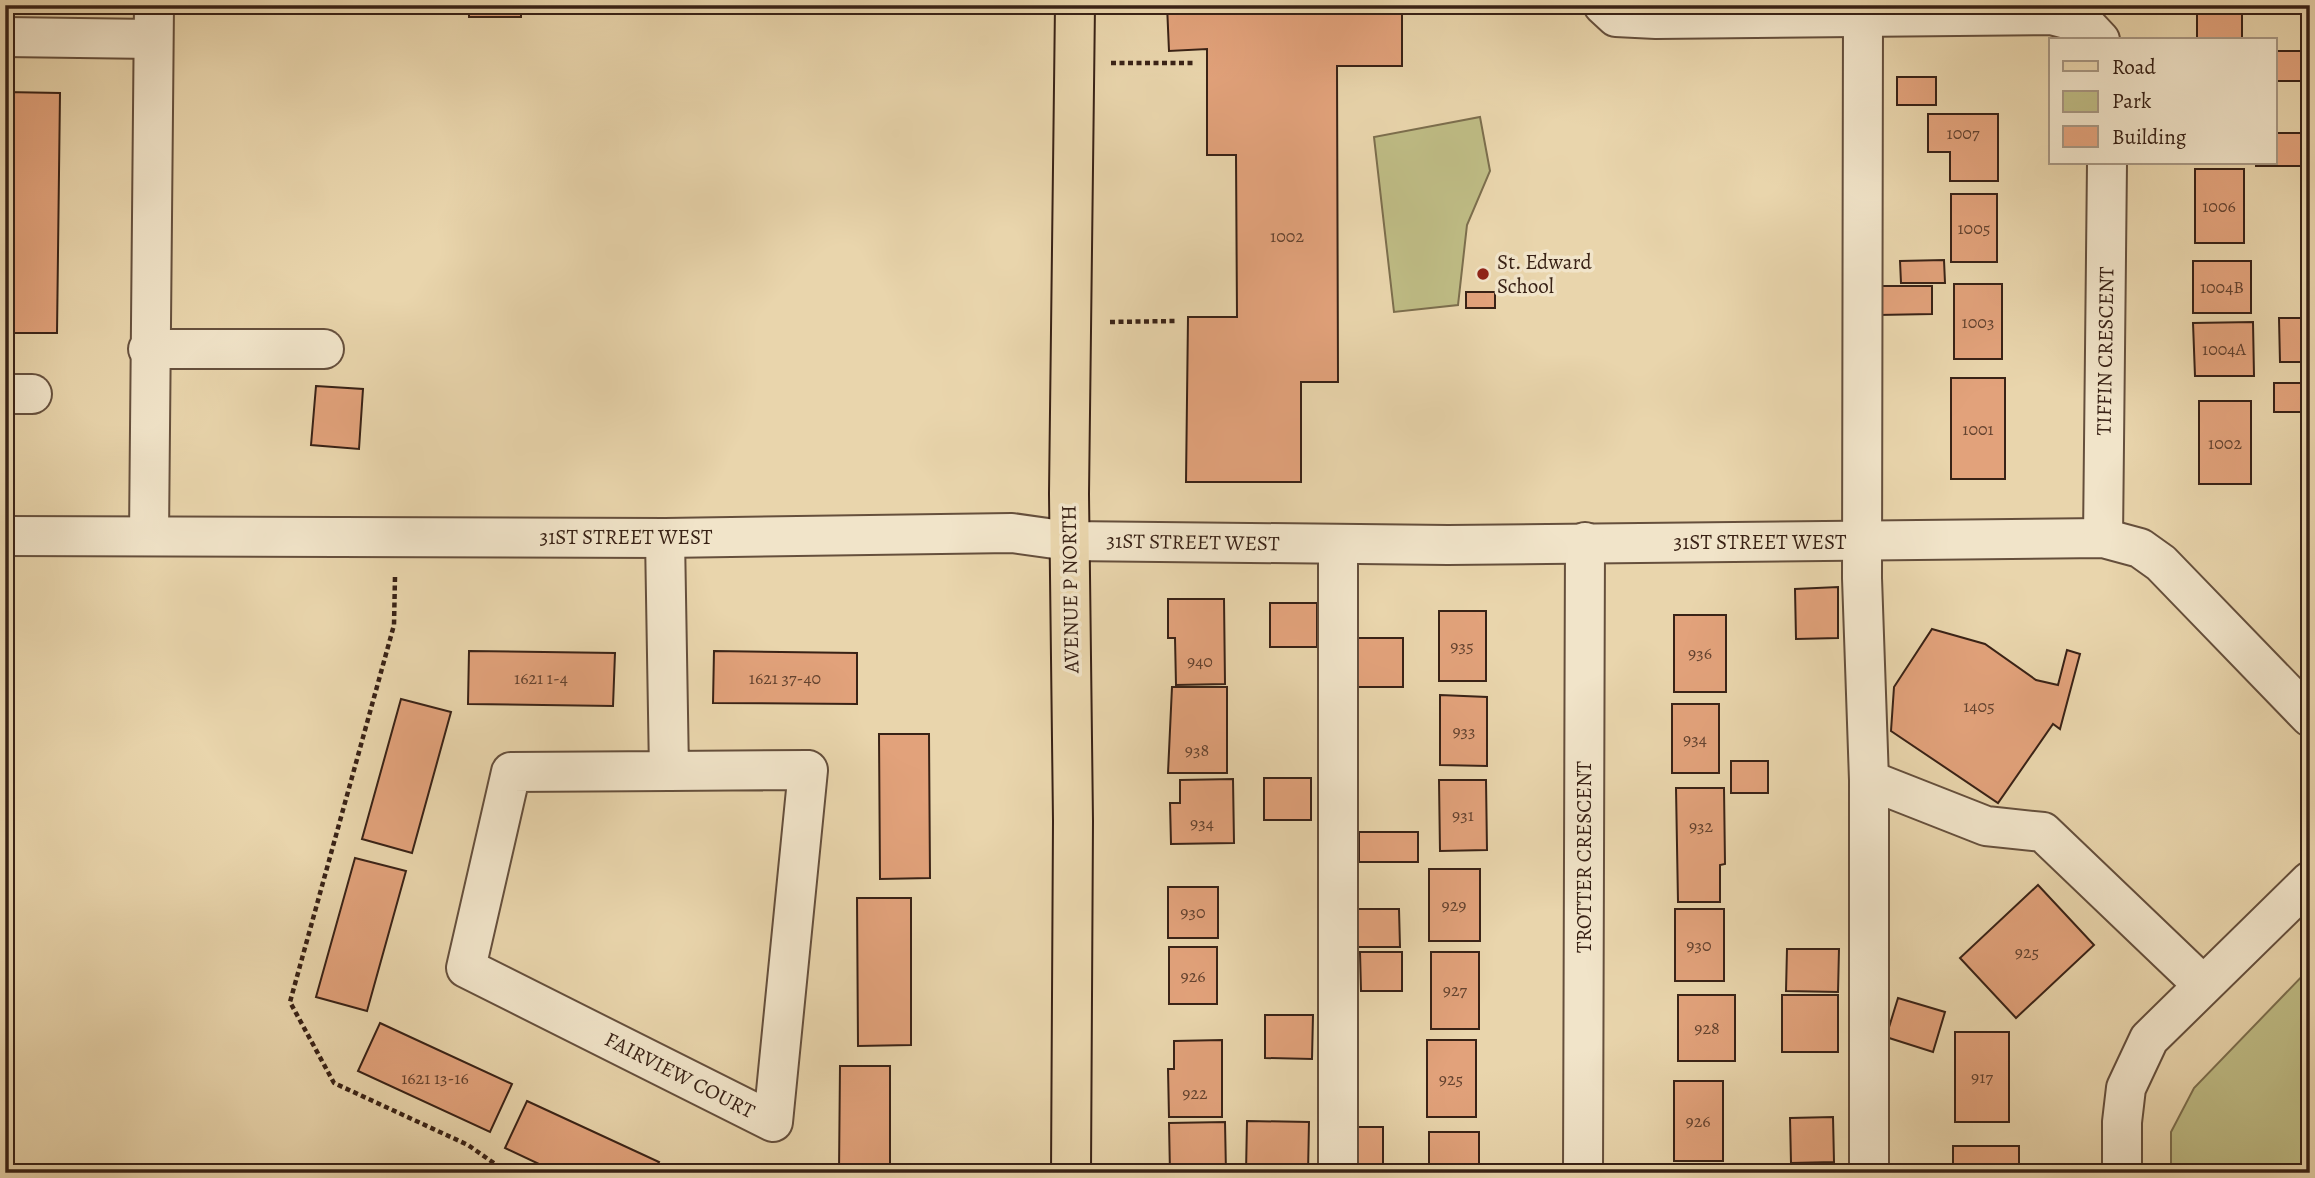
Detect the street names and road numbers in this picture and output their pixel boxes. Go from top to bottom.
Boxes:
street label: TIFFIN CRESCENT [2090,266,2120,436]
street label: AVENUE P NORTH [1055,505,1085,674]
street label: 31ST STREET WEST [539,523,713,551]
street label: 31ST STREET WEST [1106,526,1280,558]
street label: 31ST STREET WEST [1673,528,1847,556]
street label: TROTTER CRESCENT [1570,760,1598,953]
street label: FAIRVIEW COURT [600,1025,760,1125]

